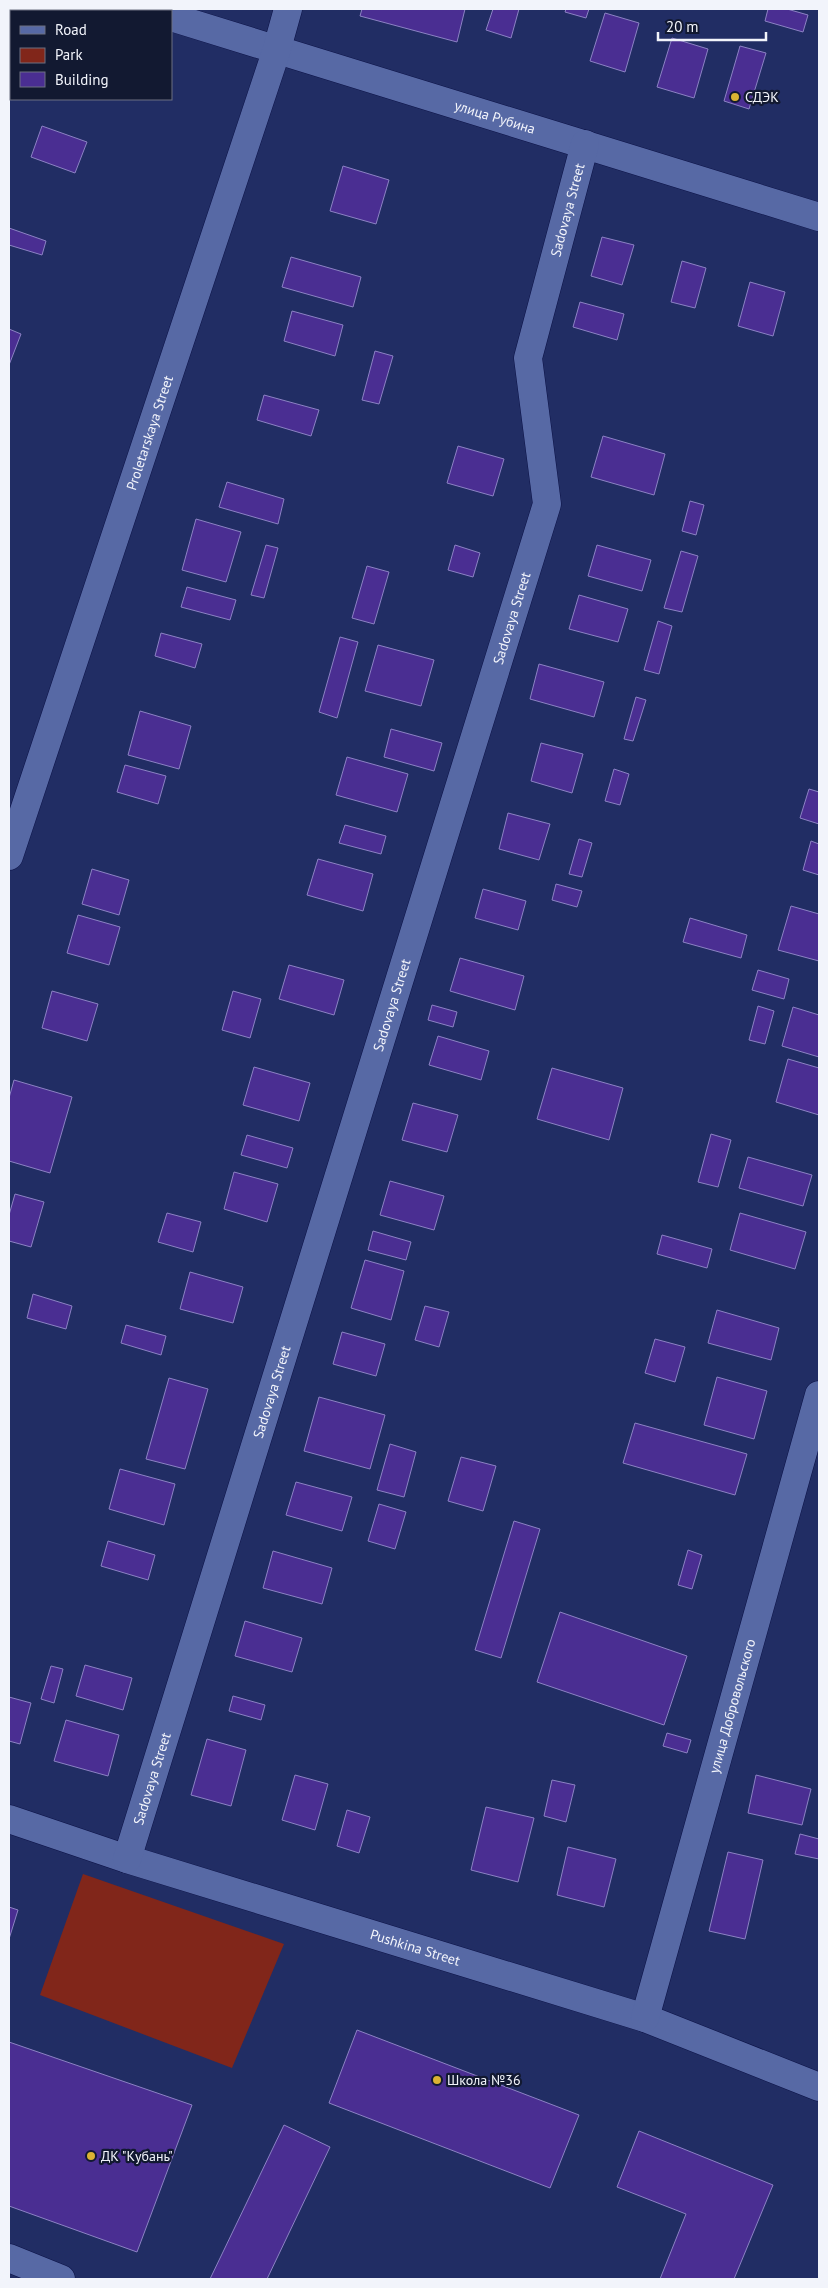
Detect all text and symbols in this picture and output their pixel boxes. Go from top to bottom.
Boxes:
legend [10,10,172,100]
scale bar [658,10,766,42]
text: 20 m [666,17,699,36]
text: Road [55,20,87,39]
text: Park [55,45,83,64]
text: Building [55,70,109,89]
place label: СДЭК [745,88,779,106]
marker: СДЭК [729,91,741,103]
street label: улица Рубина [452,96,537,138]
street label: Sadovaya Street [546,161,589,259]
street label: Proletarskaya Street [122,373,177,492]
street label: Sadovaya Street [489,569,534,667]
street label: Sadovaya Street [369,956,415,1054]
street label: Sadovaya Street [249,1343,295,1440]
street label: улица Добровольского [705,1637,760,1775]
street label: Sadovaya Street [129,1730,175,1827]
street label: Pushkina Street [368,1925,463,1970]
place label: Школа №36 [447,2071,521,2089]
marker: Школа №36 [431,2074,443,2086]
place label: ДК "Кубань" [101,2147,173,2165]
marker: ДК "Кубань" [85,2150,97,2162]

